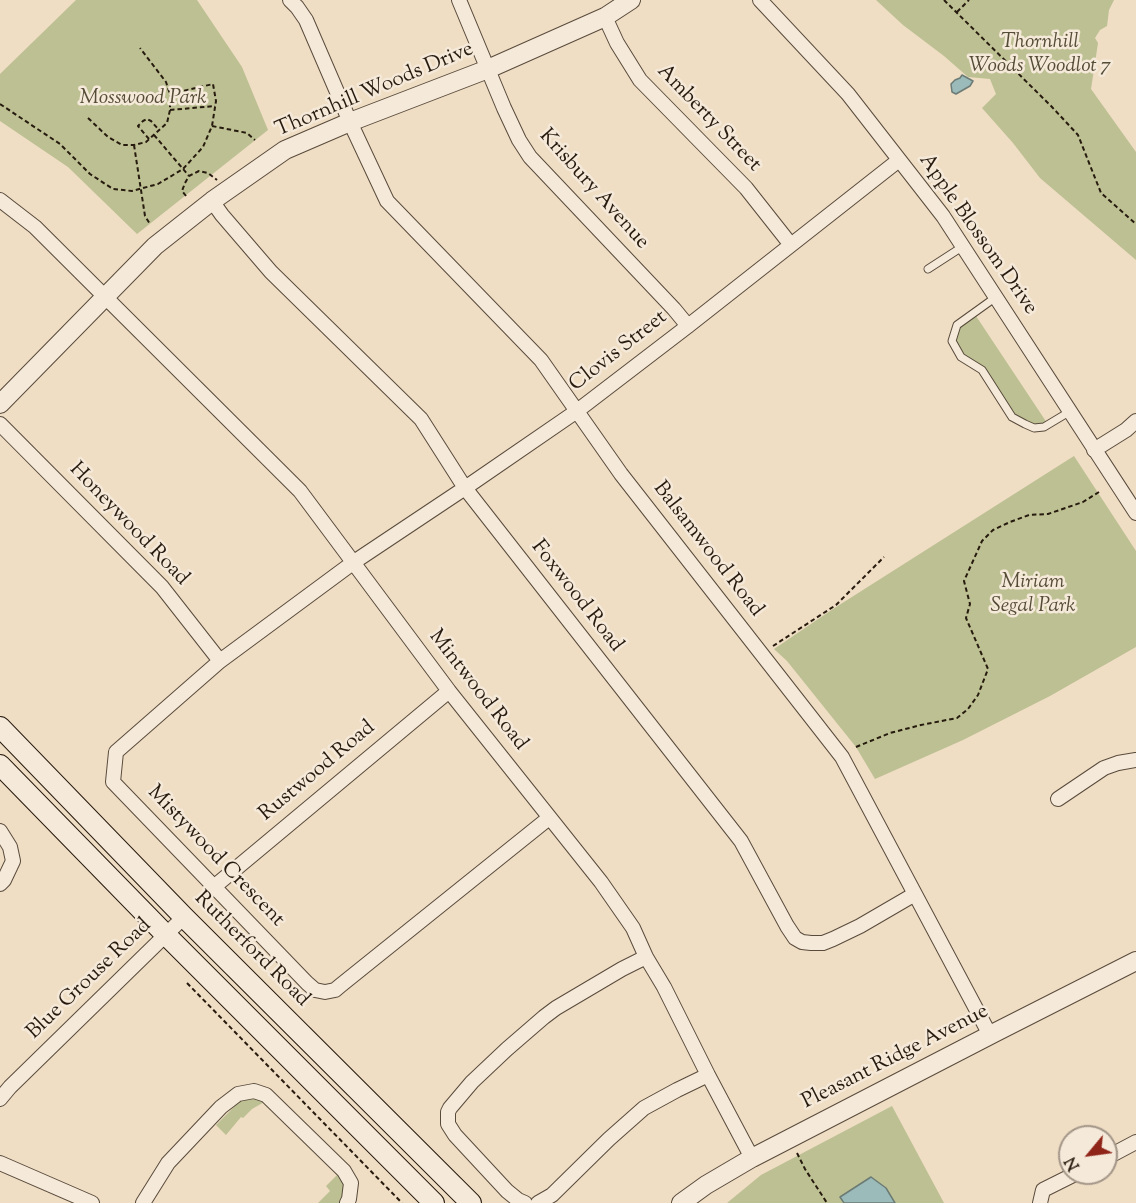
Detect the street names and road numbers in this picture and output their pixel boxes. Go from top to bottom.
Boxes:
street label: Thornhill Woods Drive [272,38,478,144]
street label: Amberty Street [650,60,766,178]
street label: Krisbury Avenue [532,125,654,255]
street label: Apple Blossom Drive [912,150,1042,320]
street label: Clovis Street [565,306,673,398]
street label: Honeywood Road [63,458,193,592]
street label: Balsamwood Road [646,477,768,623]
street label: Foxwood Road [524,536,628,658]
street label: Mintwood Road [422,626,532,756]
street label: Rustwood Road [255,716,381,828]
street label: Mistywood Crescent [141,781,289,933]
street label: Rutherford Road [188,887,314,1013]
street label: Blue Grouse Road [22,914,158,1046]
street label: Pleasant Ridge Avenue [799,1000,993,1116]

